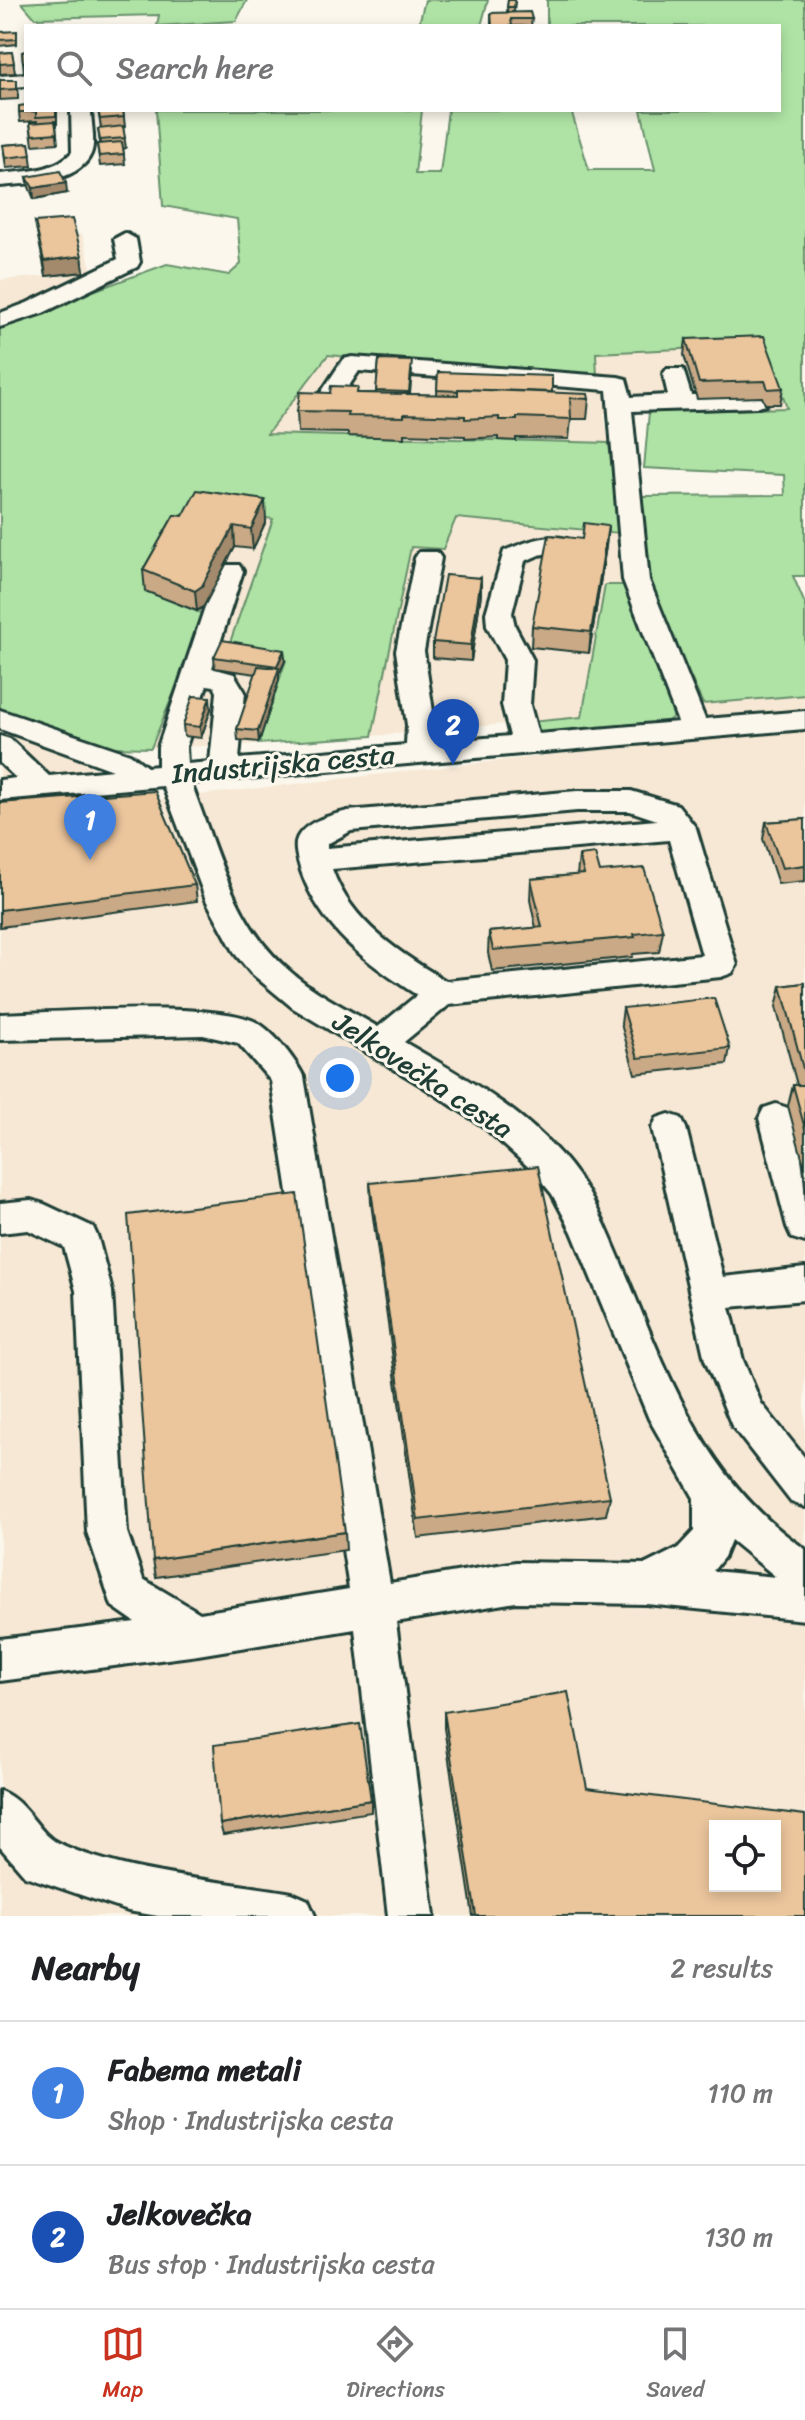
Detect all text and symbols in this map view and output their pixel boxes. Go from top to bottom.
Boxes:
search box [24,24,781,112]
text: Search here [116,41,274,95]
icon: search [52,46,96,90]
pin: 2 [427,699,479,765]
street label: Industrijska cesta [168,730,397,798]
pin: 1 [64,794,116,860]
street label: Jelkovečka cesta [322,997,523,1152]
your location [320,1058,360,1098]
map controls [709,1820,781,1892]
button: locate [709,1820,781,1892]
text: Nearby [32,1938,140,1998]
text: 2 results [671,1945,773,1991]
text: Fabema metali [108,2043,301,2097]
text: 1 [52,2070,64,2116]
text: 110 m [708,2070,773,2116]
text: Shop · Industrijska cesta [108,2097,393,2143]
text: Jelkovečka [108,2187,252,2241]
text: 2 [50,2214,66,2260]
text: 130 m [704,2214,773,2260]
text: Bus stop · Industrijska cesta [108,2241,435,2287]
tab: Map [101,2322,145,2409]
tab: Directions [346,2322,445,2409]
tab: Saved [646,2322,704,2409]

